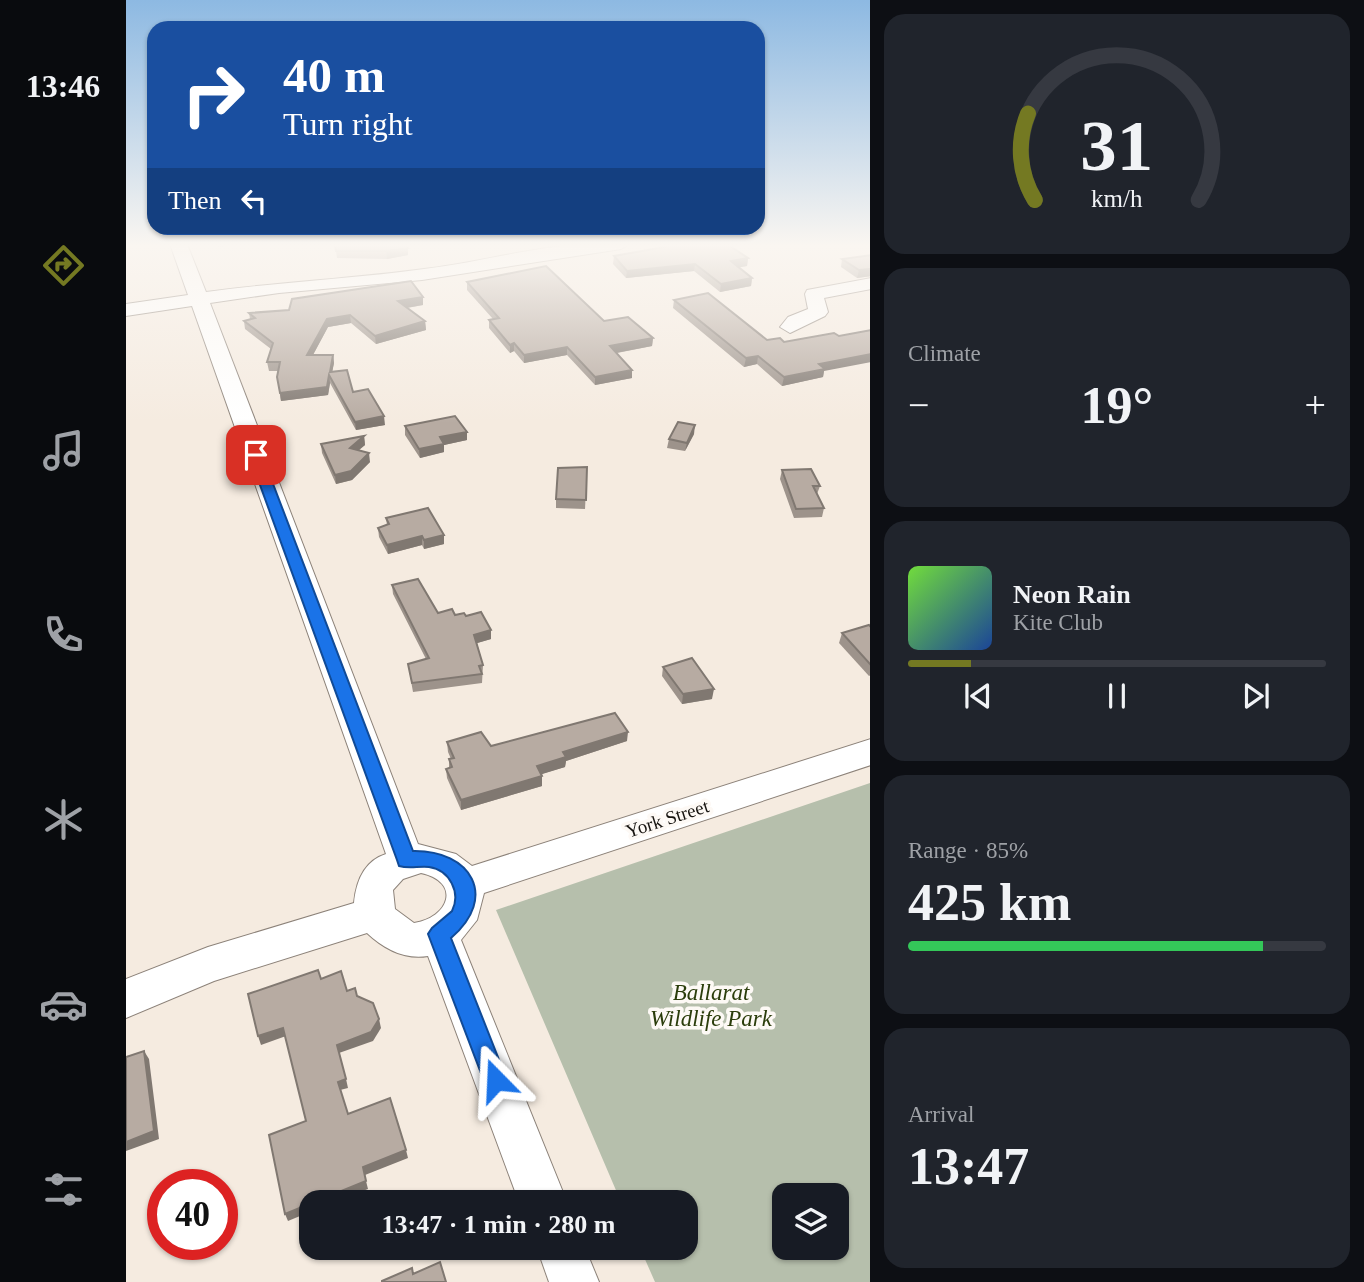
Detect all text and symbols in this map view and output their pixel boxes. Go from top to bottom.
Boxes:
text: 40 m [283,48,385,103]
icon: right [168,49,259,140]
text: 13:46 [26,68,100,104]
text: 31 [1081,105,1153,186]
text: Turn right [283,106,413,142]
icon: left [235,182,273,220]
text: km/h [1091,185,1143,212]
text: Then [168,186,221,215]
icon: directions [39,241,88,290]
text: Climate [908,341,981,366]
text: 19° [1081,377,1153,434]
text: − [908,384,929,426]
text: + [1305,384,1326,426]
pin [226,425,286,485]
icon: music [39,426,88,475]
icon: arrive [237,436,275,474]
text: Neon Rain [1013,580,1131,609]
icon: phone [39,610,88,659]
text: Kite Club [1013,610,1103,635]
icon: previous [959,677,997,715]
icon: pause [1098,677,1136,715]
icon: next [1237,677,1275,715]
icon: climate [39,795,88,844]
street label: York Street [623,795,712,842]
text: Range · 85% [908,838,1028,863]
text: 425 km [908,874,1071,931]
icon: car [39,980,88,1029]
park label: Ballarat Wildlife Park [650,980,773,1031]
position arrow [459,1043,533,1117]
text: Arrival [908,1102,974,1127]
text: 13:47 [908,1138,1029,1195]
icon: filters [39,1165,88,1214]
speed limit sign: 40 [147,1169,238,1260]
map controls [772,1183,849,1260]
button: layers [772,1183,849,1260]
text: 13:47 · 1 min · 280 m [382,1210,616,1239]

